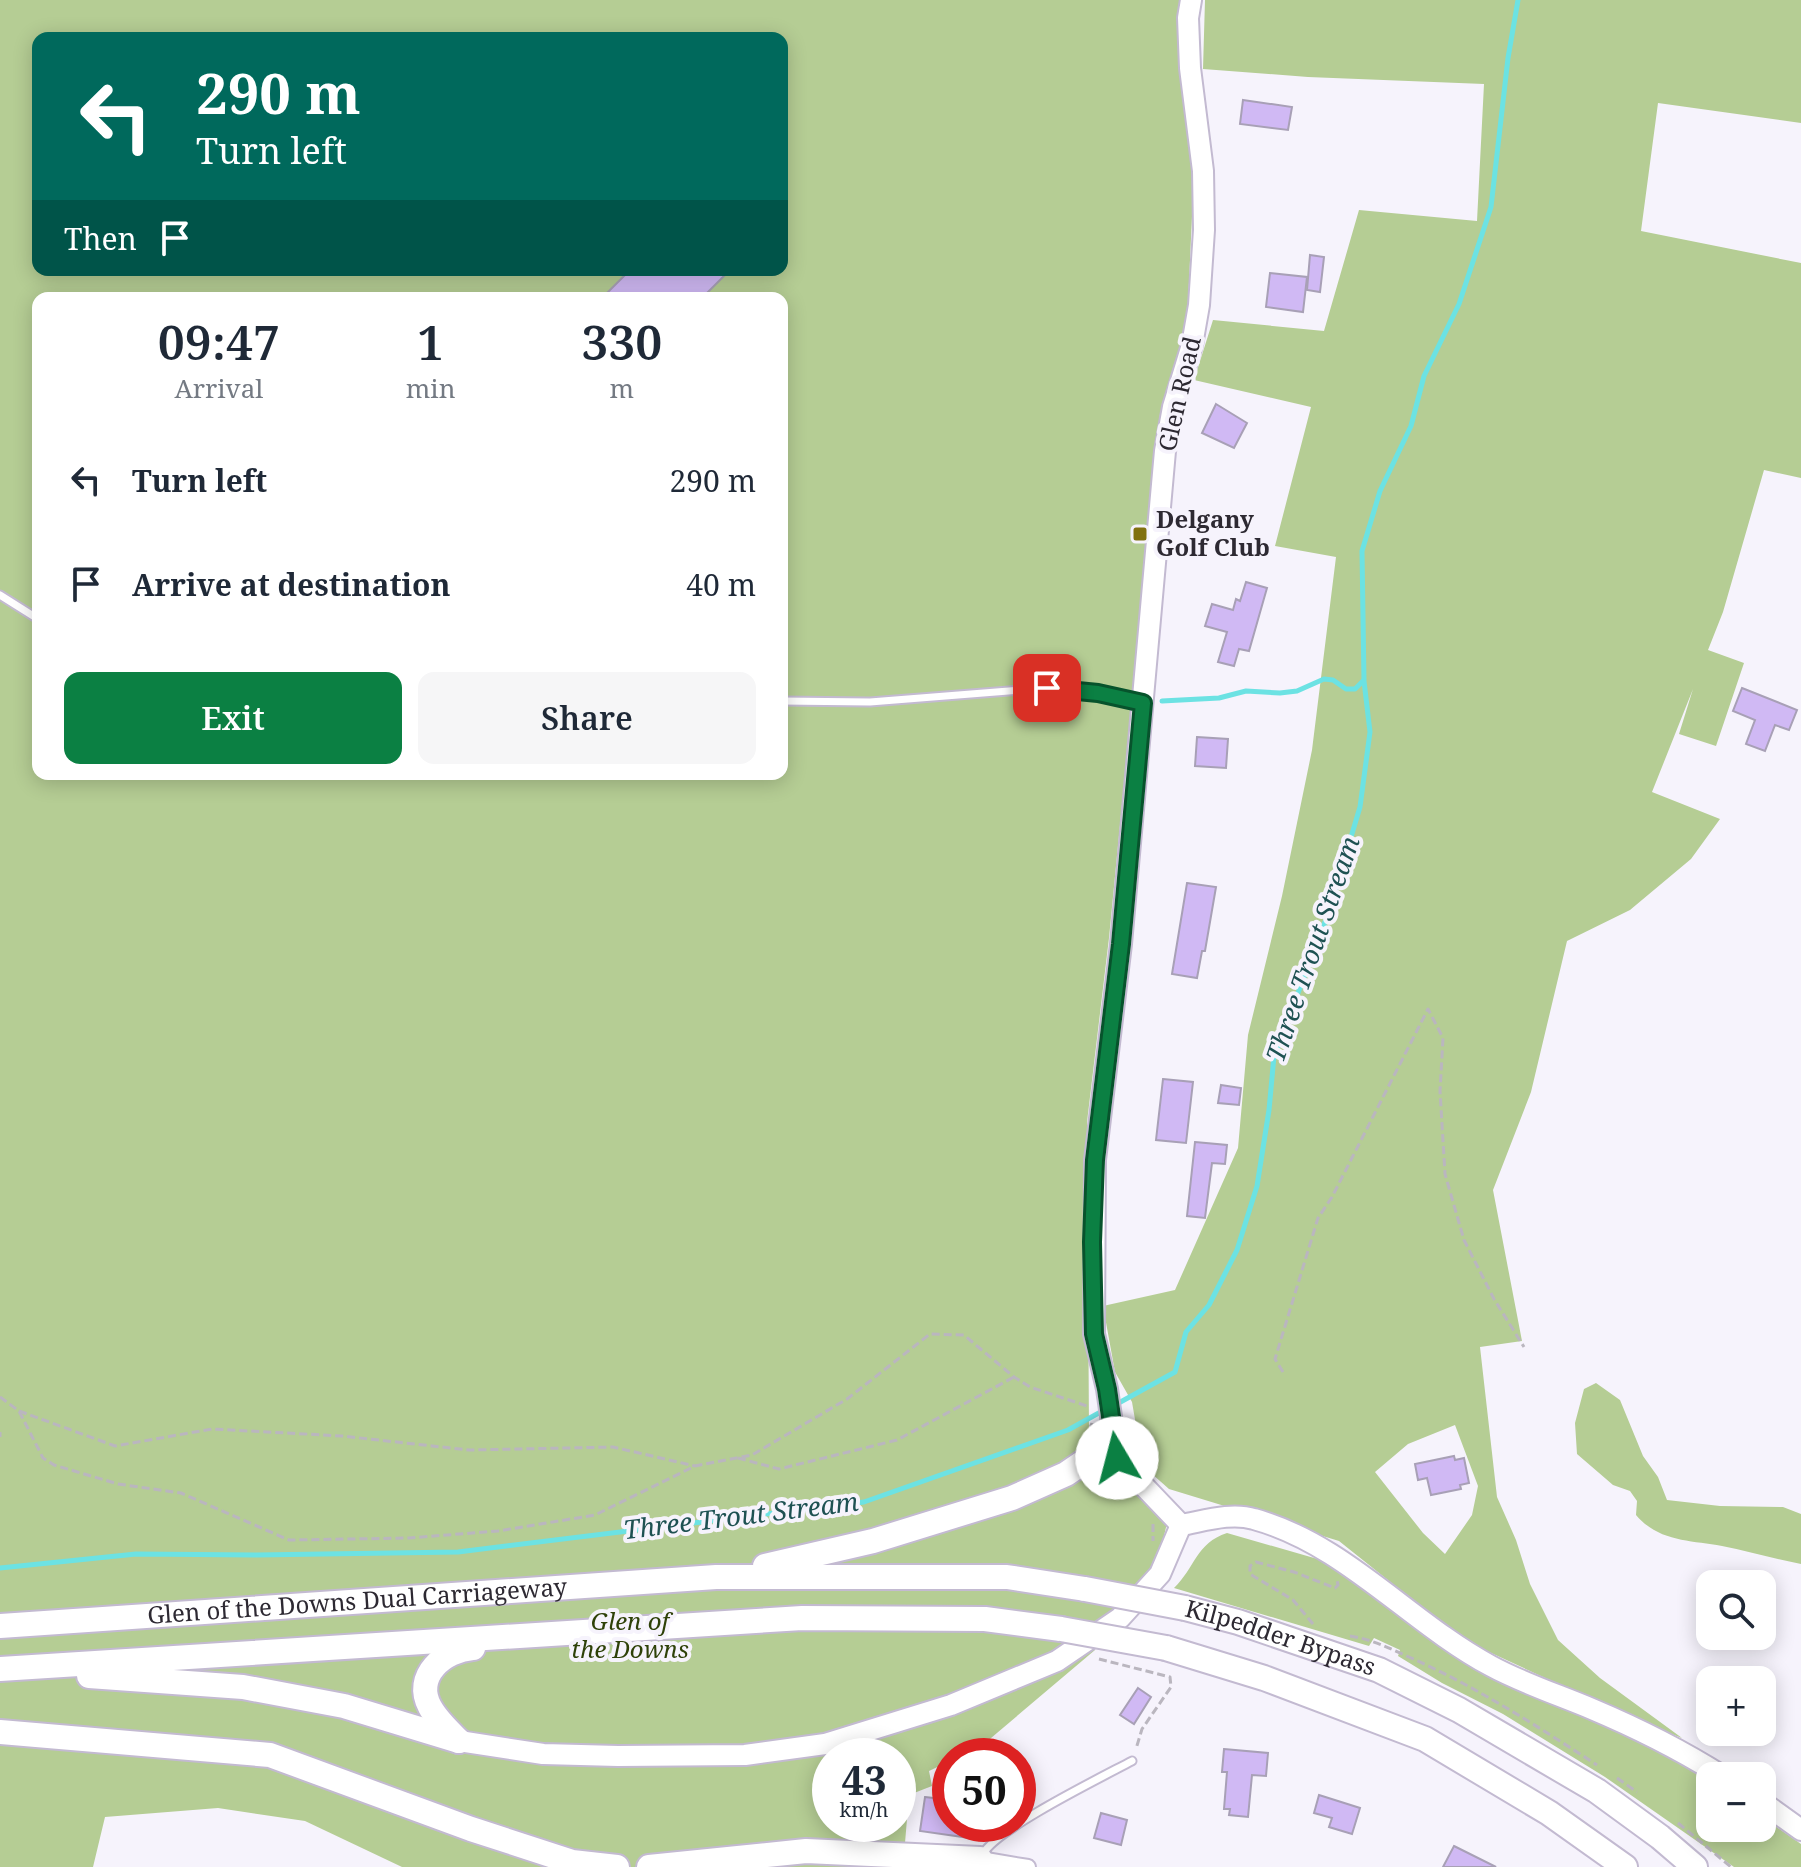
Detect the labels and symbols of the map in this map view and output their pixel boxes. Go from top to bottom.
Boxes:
street label: Glen Road [1149,333,1208,454]
place label: Delgany Golf Club [1156,502,1270,563]
marker: Delgany Golf Club [1131,525,1149,543]
pin [1013,654,1081,722]
water label: Three Trout Stream [1257,831,1368,1066]
position arrow [1075,1416,1159,1500]
water label: Three Trout Stream [621,1483,860,1547]
street label: Glen of the Downs Dual Carriageway [146,1569,568,1631]
street label: Kilpedder Bypass [1182,1591,1380,1683]
park label: Glen of the Downs [571,1604,689,1665]
speed limit sign: 50 [932,1738,1036,1842]

